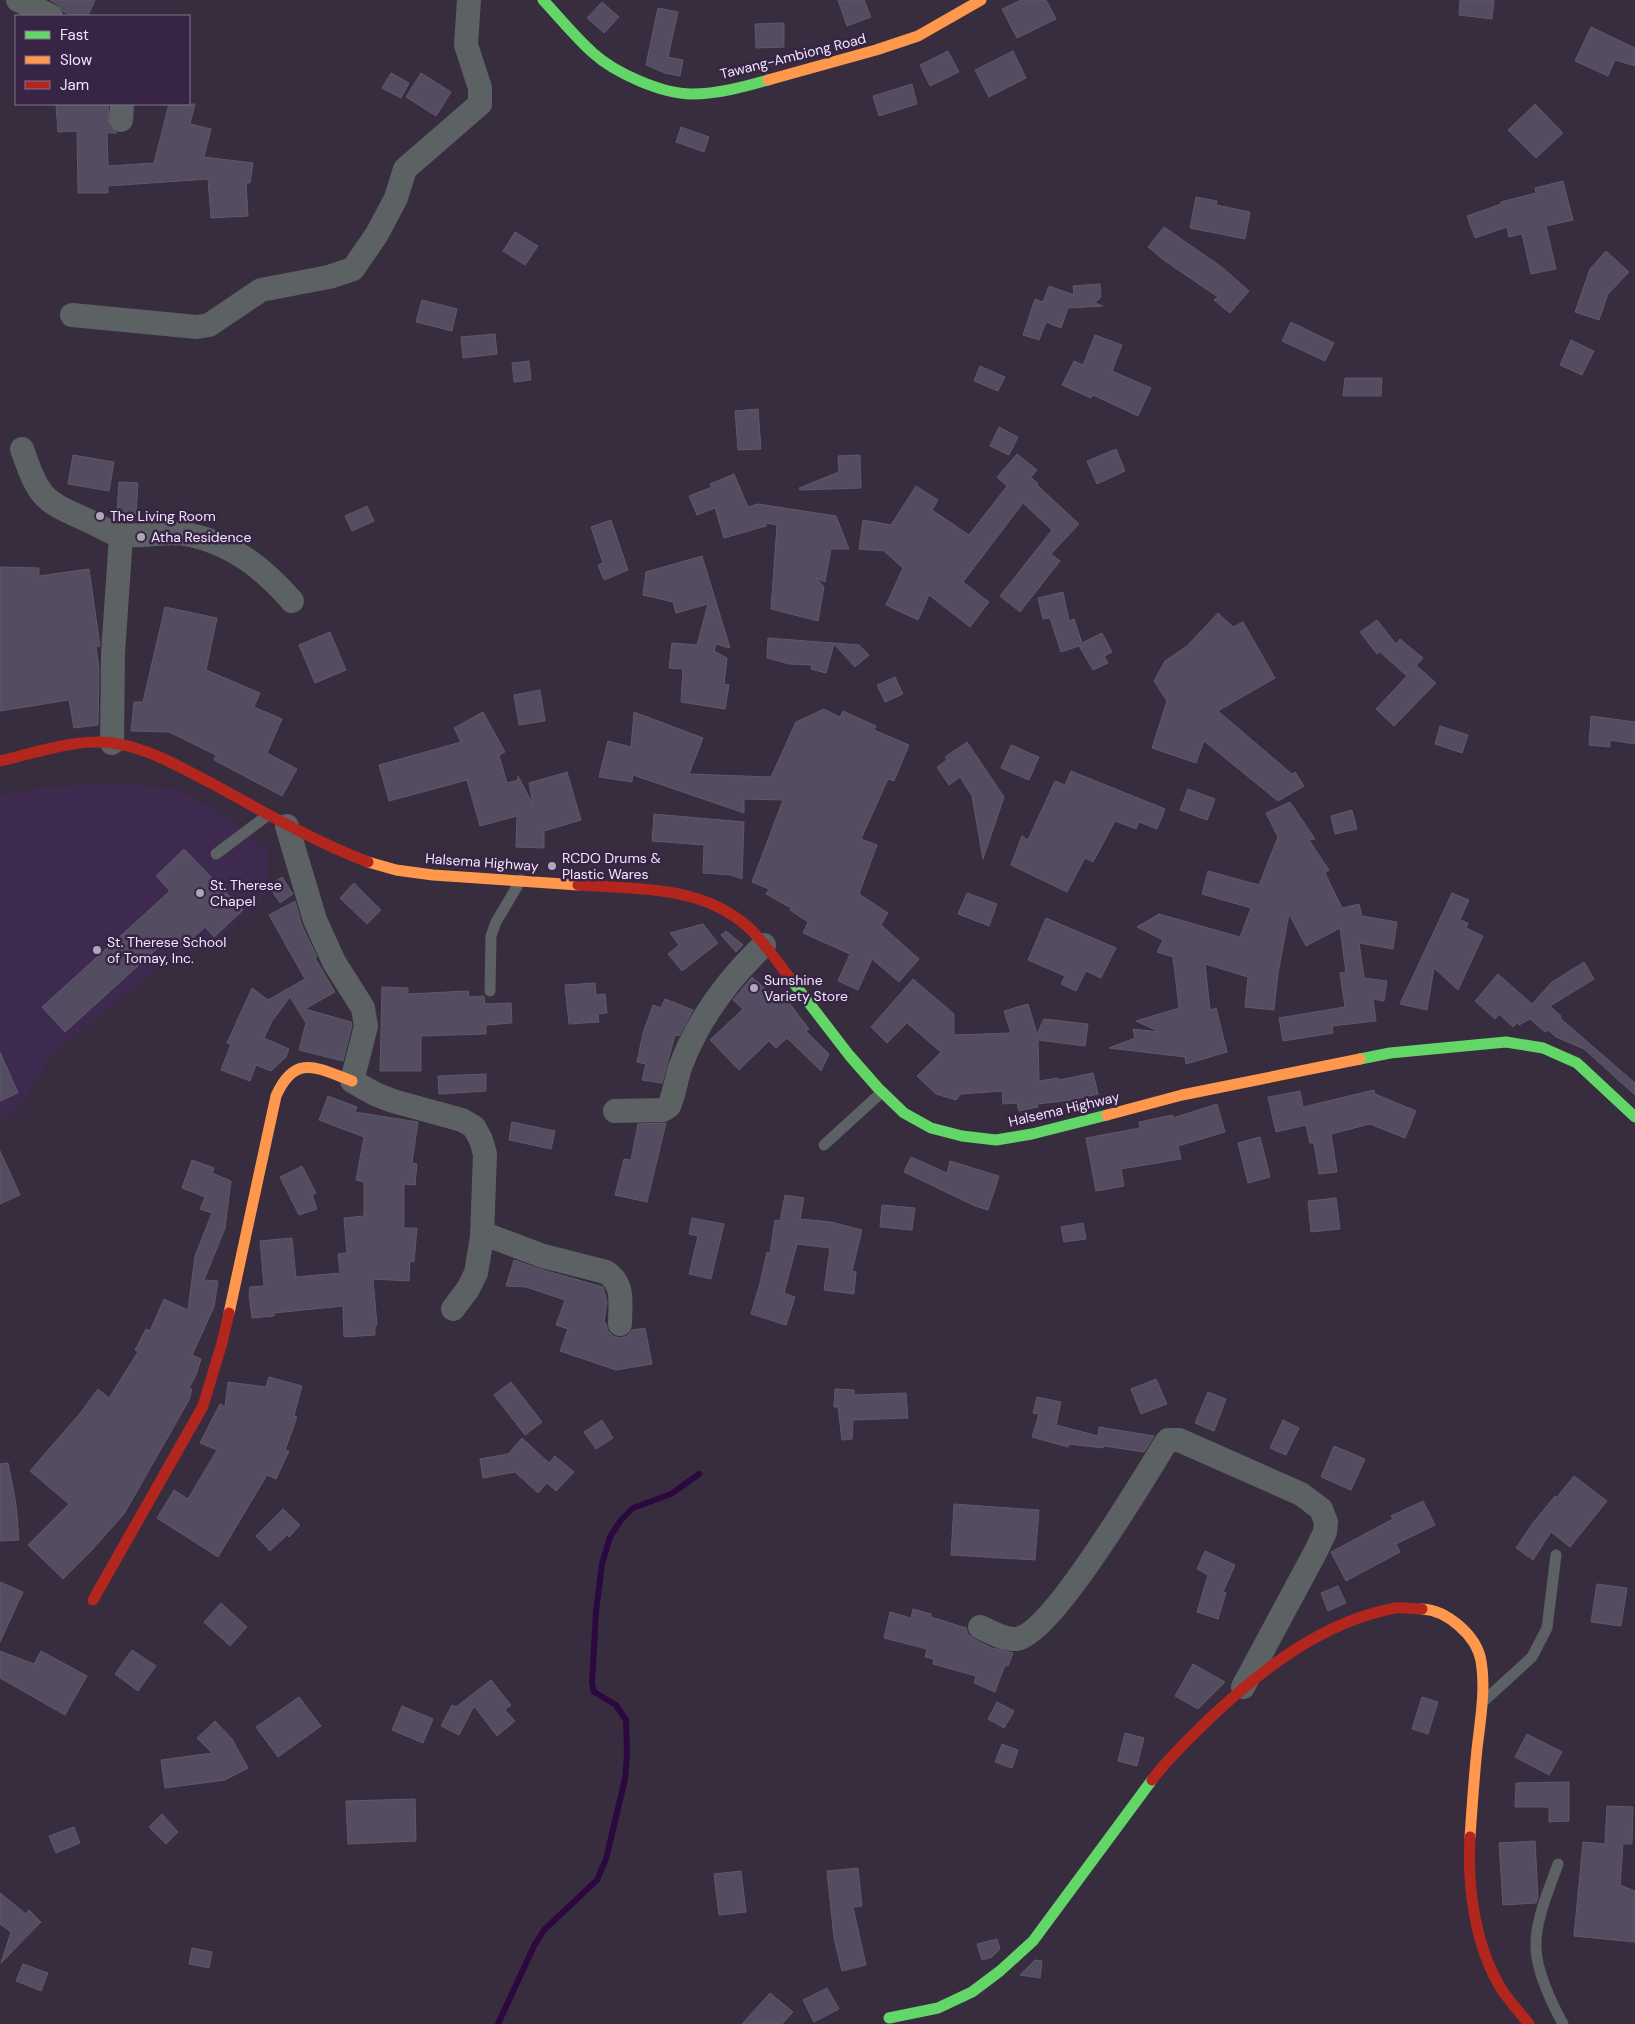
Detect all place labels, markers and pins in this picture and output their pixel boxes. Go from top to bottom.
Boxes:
place label: The Living Room [110,507,216,525]
marker: The Living Room [94,510,106,522]
place label: Atha Residence [151,528,252,546]
marker: Atha Residence [135,531,147,543]
place label: RCDO Drums & Plastic Wares [562,849,661,883]
marker: RCDO Drums & Plastic Wares [546,860,558,872]
place label: St. Therese Chapel [210,876,282,910]
marker: St. Therese Chapel [194,887,206,899]
place label: St. Therese School of Tomay, Inc. [107,933,226,967]
marker: St. Therese School of Tomay, Inc. [91,944,103,956]
place label: Sunshine Variety Store [764,971,848,1005]
marker: Sunshine Variety Store [748,982,760,994]

